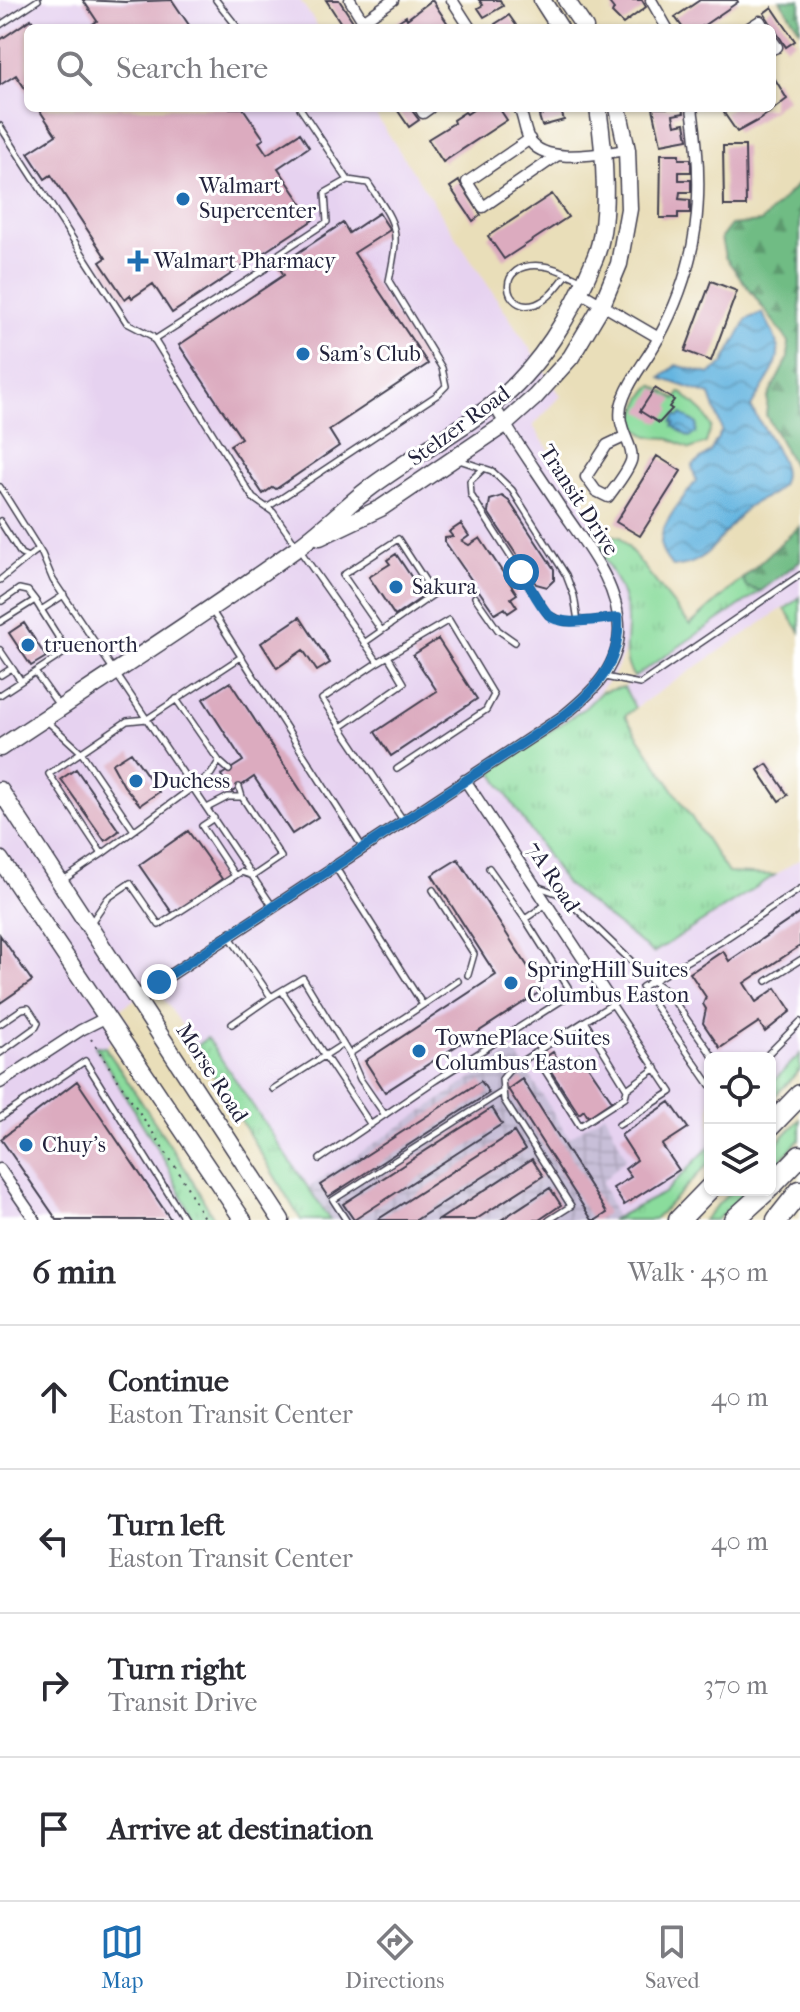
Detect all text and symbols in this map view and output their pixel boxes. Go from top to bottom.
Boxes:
search box [24,24,776,112]
icon: search [52,46,96,90]
text: Search here [116,51,268,86]
place label: Walmart Supercenter [198,173,317,224]
marker: Walmart Supercenter [174,190,192,208]
place label: Walmart Pharmacy [153,248,337,274]
marker: Walmart Pharmacy [129,252,147,270]
place label: Sam's Club [319,341,421,367]
marker: Sam's Club [294,345,312,363]
street label: Stelzer Road [403,380,516,472]
street label: Transit Drive [534,440,624,560]
route start [503,554,539,590]
place label: Sakura [412,574,478,600]
marker: Sakura [387,578,405,596]
place label: truenorth [44,632,139,658]
marker: truenorth [19,636,37,654]
place label: Duchess [152,768,230,794]
marker: Duchess [127,772,145,790]
street label: 7A Road [521,837,586,918]
place label: SpringHill Suites Columbus Easton [527,957,690,1008]
route end [141,964,177,1000]
marker: SpringHill Suites Columbus Easton [502,974,520,992]
street label: Morse Road [170,1019,254,1128]
place label: TownePlace Suites Columbus Easton [435,1025,610,1076]
marker: TownePlace Suites Columbus Easton [410,1042,428,1060]
map controls [704,1052,776,1196]
button: locate [704,1052,776,1124]
button: layers [704,1124,776,1196]
place label: Chuy's [42,1132,106,1158]
marker: Chuy's [17,1136,35,1154]
text: 6 min [32,1252,116,1292]
text: Walk · 450 m [628,1257,768,1288]
text: Continue [108,1364,229,1399]
icon: ahead [32,1375,76,1419]
text: 40 m [711,1382,768,1413]
text: Easton Transit Center [108,1399,353,1430]
text: Turn left [108,1508,225,1543]
icon: left [32,1519,76,1563]
text: 40 m [711,1526,768,1557]
text: Easton Transit Center [108,1543,353,1574]
text: Turn right [108,1652,246,1687]
icon: right [32,1663,76,1707]
text: 370 m [703,1670,768,1701]
text: Transit Drive [108,1687,257,1718]
icon: arrive [32,1807,76,1851]
text: Arrive at destination [108,1812,373,1847]
tab: Map [100,1920,144,1994]
tab: Directions [345,1920,444,1994]
tab: Saved [645,1920,700,1994]

